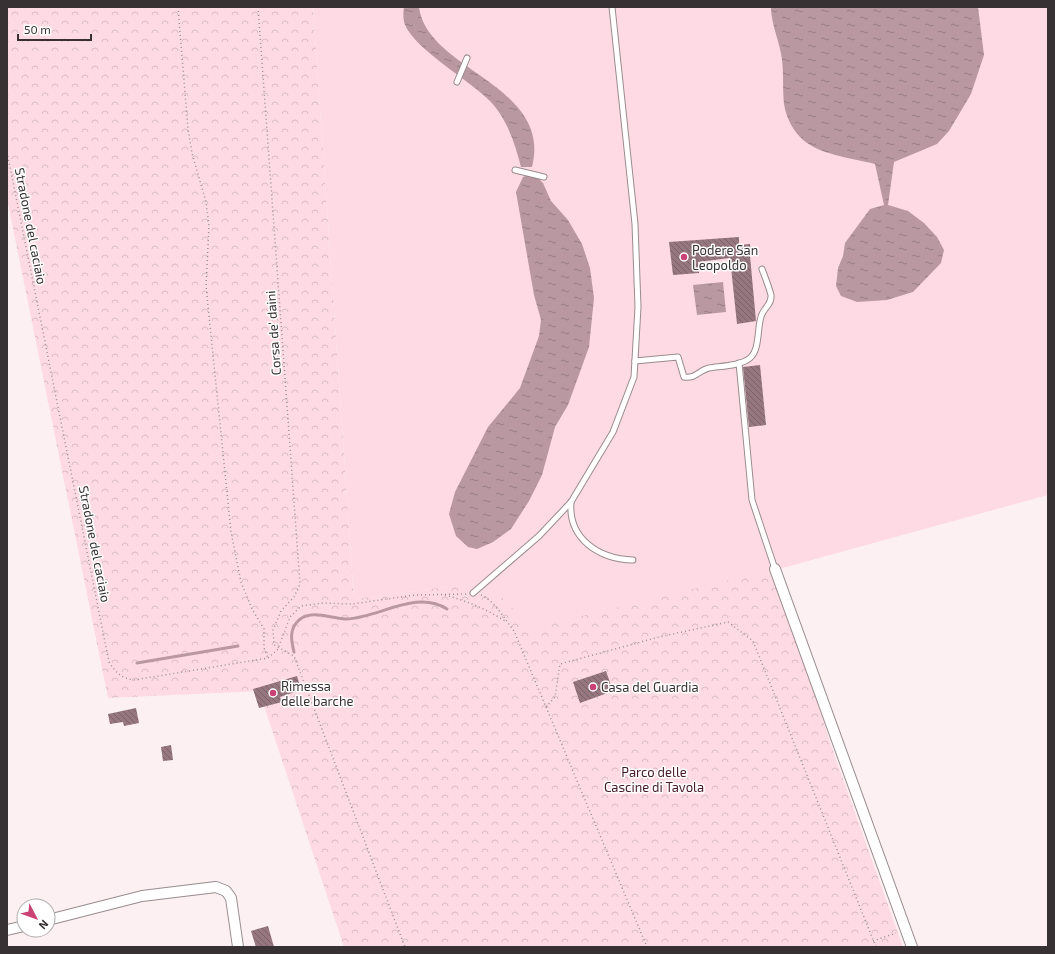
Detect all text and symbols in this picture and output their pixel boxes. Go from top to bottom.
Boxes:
scale bar [18,16,91,42]
text: 50 m [24,22,51,36]
street label: Stradone del caciaio [12,166,50,286]
place label: Podere San Leopoldo [692,242,758,273]
marker: Podere San Leopoldo [679,252,689,262]
street label: Corsa de' daini [262,290,284,376]
street label: Stradone del caciaio [76,484,114,604]
place label: Rimessa delle barche [281,678,354,709]
place label: Casa del Guardia [601,679,699,695]
marker: Casa del Guardia [588,682,598,692]
marker: Rimessa delle barche [268,688,278,698]
park label: Parco delle Cascine di Tavola [604,764,704,795]
north arrow [16,898,56,938]
text: N [36,918,51,932]

